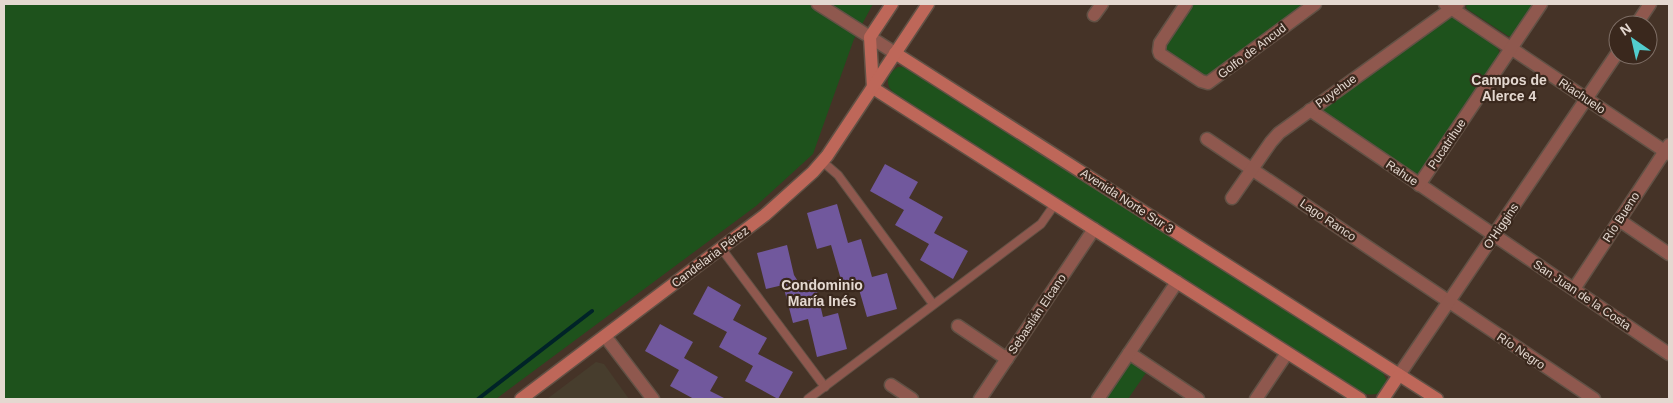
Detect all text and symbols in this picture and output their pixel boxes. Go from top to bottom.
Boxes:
north arrow [1608,15,1658,65]
text: N [1617,20,1634,39]
street label: Golfo de Ancud [1215,21,1289,81]
street label: Puyehue [1313,71,1360,111]
district label: Campos de Alerce 4 [1471,72,1547,104]
street label: Riachuelo [1556,75,1608,117]
street label: Pucatrihue [1425,116,1469,172]
street label: Rahue [1383,157,1421,189]
street label: Avenida Norte Sur 3 [1078,166,1176,236]
street label: Río Bueno [1600,189,1642,245]
street label: Lago Ranco [1297,196,1359,244]
street label: O'Higgins [1481,201,1521,251]
street label: Candelaria Pérez [669,224,751,290]
street label: San Juan de la Costa [1531,257,1634,333]
street label: Sebastián Elcano [1005,271,1069,357]
district label: Condominio María Inés [781,277,863,309]
street label: Río Negro [1494,330,1548,372]

